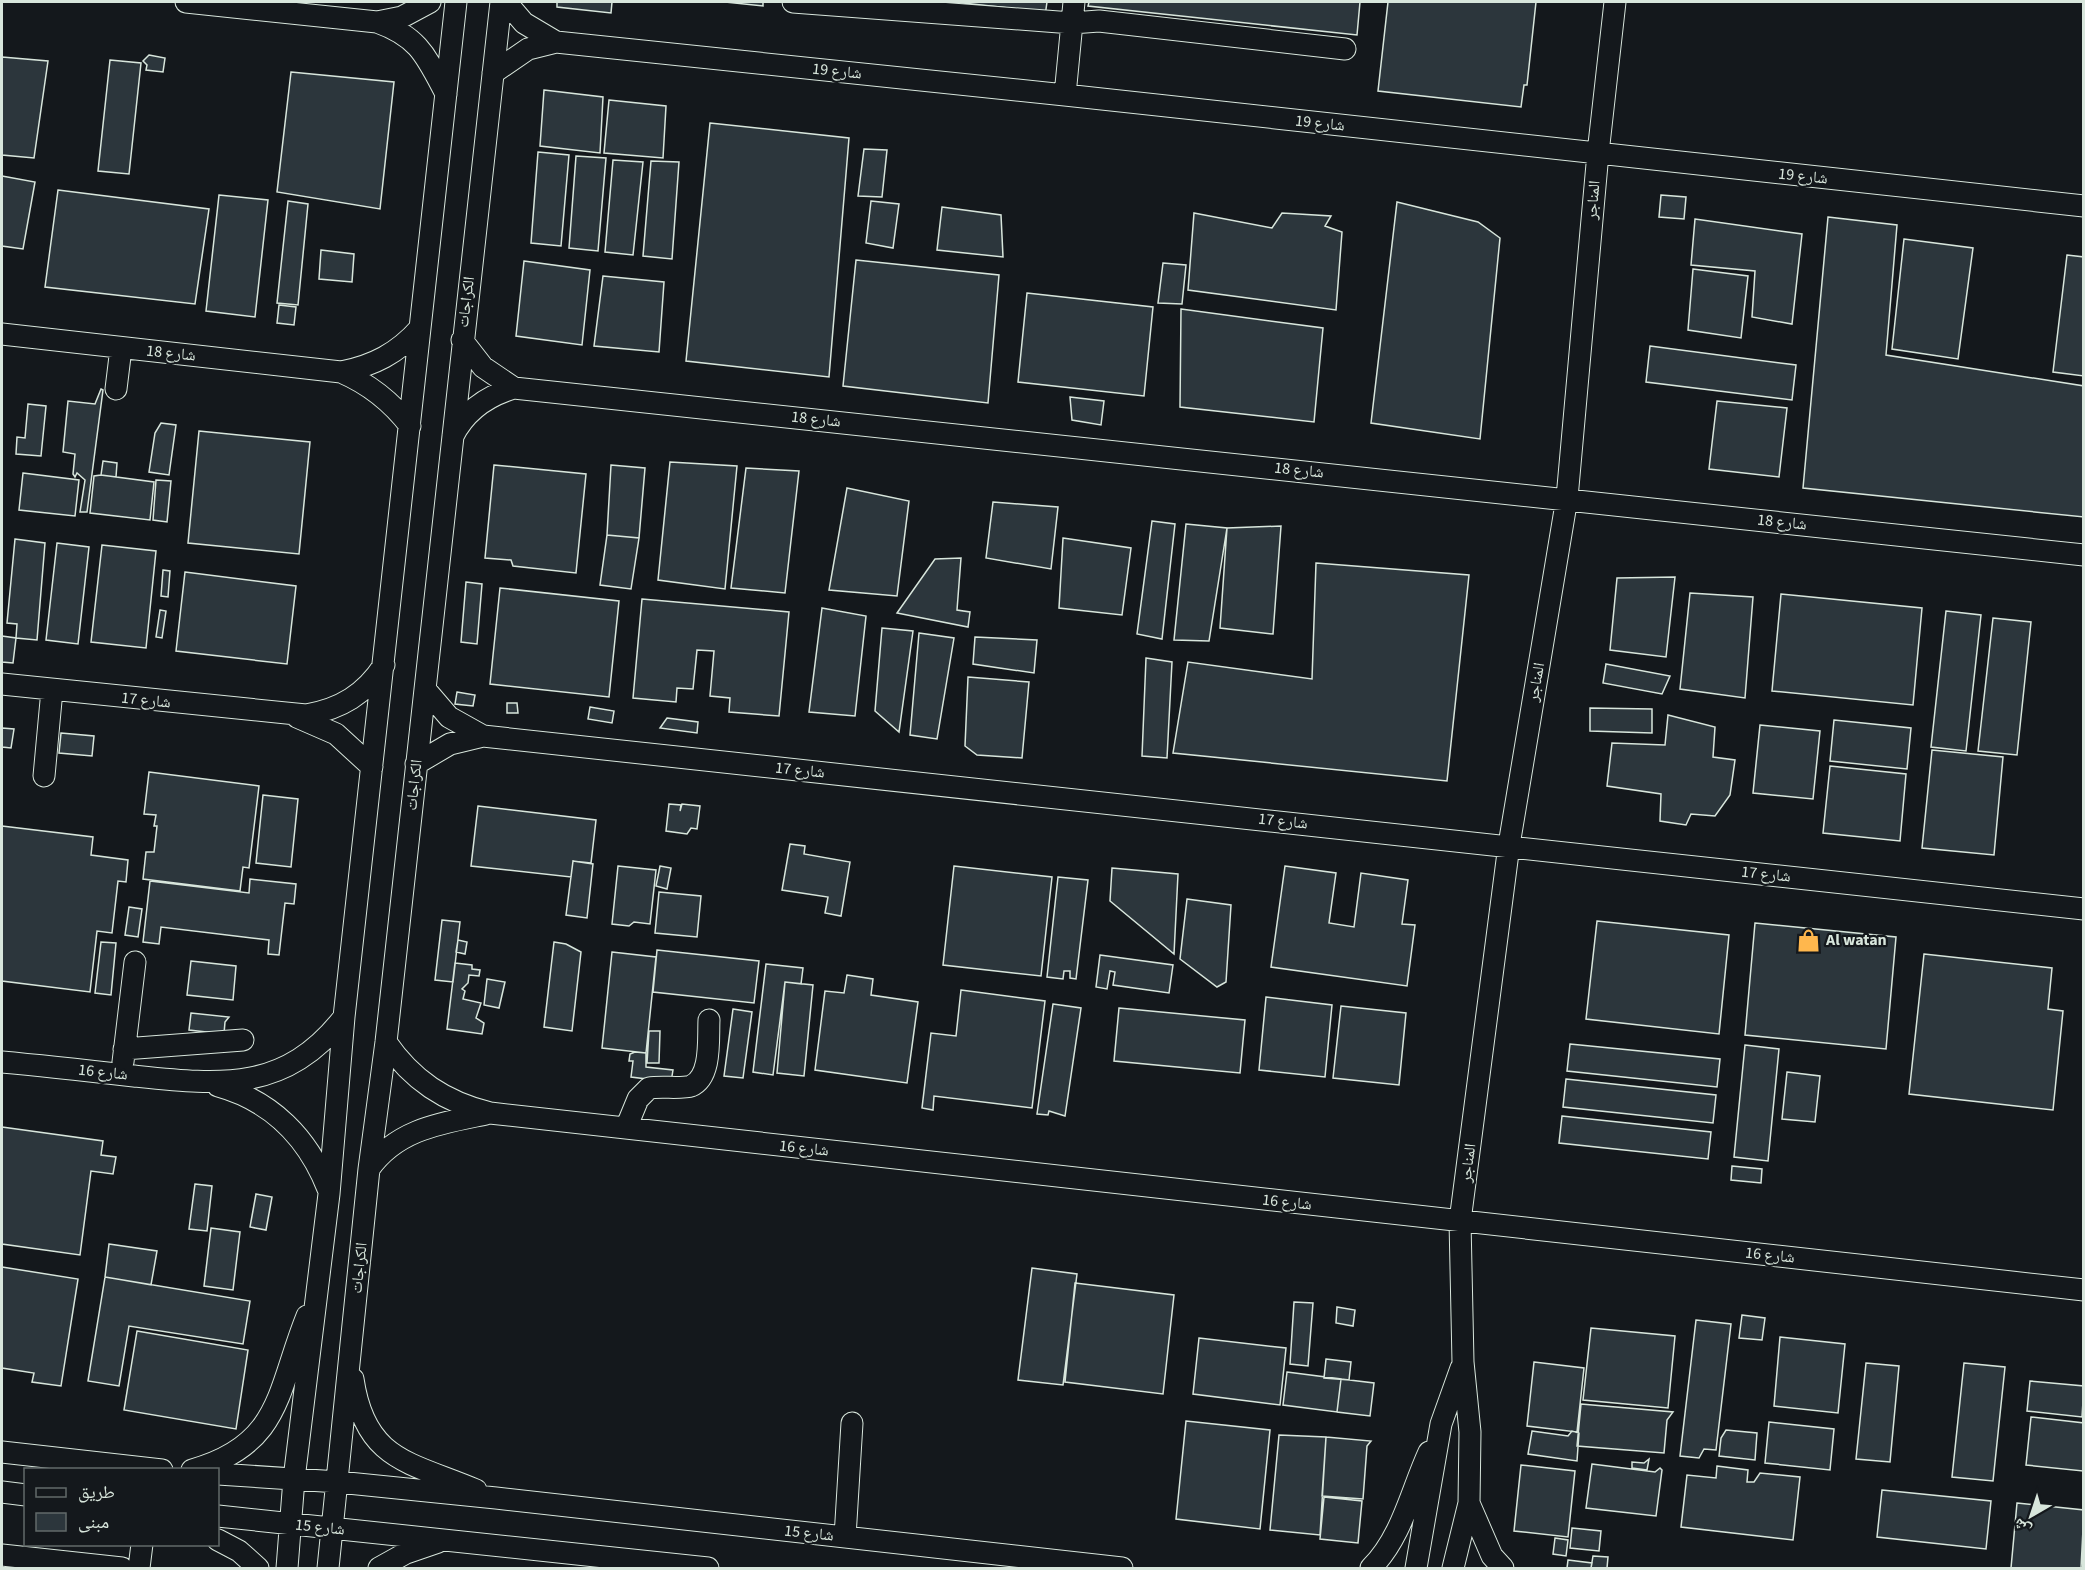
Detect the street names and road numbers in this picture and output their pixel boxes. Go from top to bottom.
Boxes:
street label: شارع 19 [811,57,863,85]
street label: شارع 19 [1294,109,1346,137]
street label: شارع 19 [1777,162,1829,190]
street label: المناجر [1580,180,1606,221]
street label: الكراجات [452,275,480,329]
street label: شارع 18 [145,339,197,367]
street label: شارع 18 [790,405,842,433]
street label: شارع 18 [1273,456,1325,484]
street label: شارع 18 [1756,508,1808,536]
street label: المناجر [1522,661,1550,704]
street label: شارع 17 [120,686,172,714]
street label: شارع 17 [774,756,826,784]
street label: الكراجات [400,758,428,812]
street label: شارع 17 [1257,807,1309,835]
street label: شارع 17 [1740,860,1792,888]
street label: شارع 16 [77,1058,129,1086]
street label: شارع 16 [778,1134,830,1162]
street label: المناجر [1455,1142,1481,1185]
street label: شارع 16 [1261,1188,1313,1216]
street label: الكراجات [345,1241,373,1295]
street label: شارع 16 [1744,1241,1796,1269]
street label: شارع 15 [294,1513,346,1541]
street label: شارع 15 [783,1519,835,1547]

